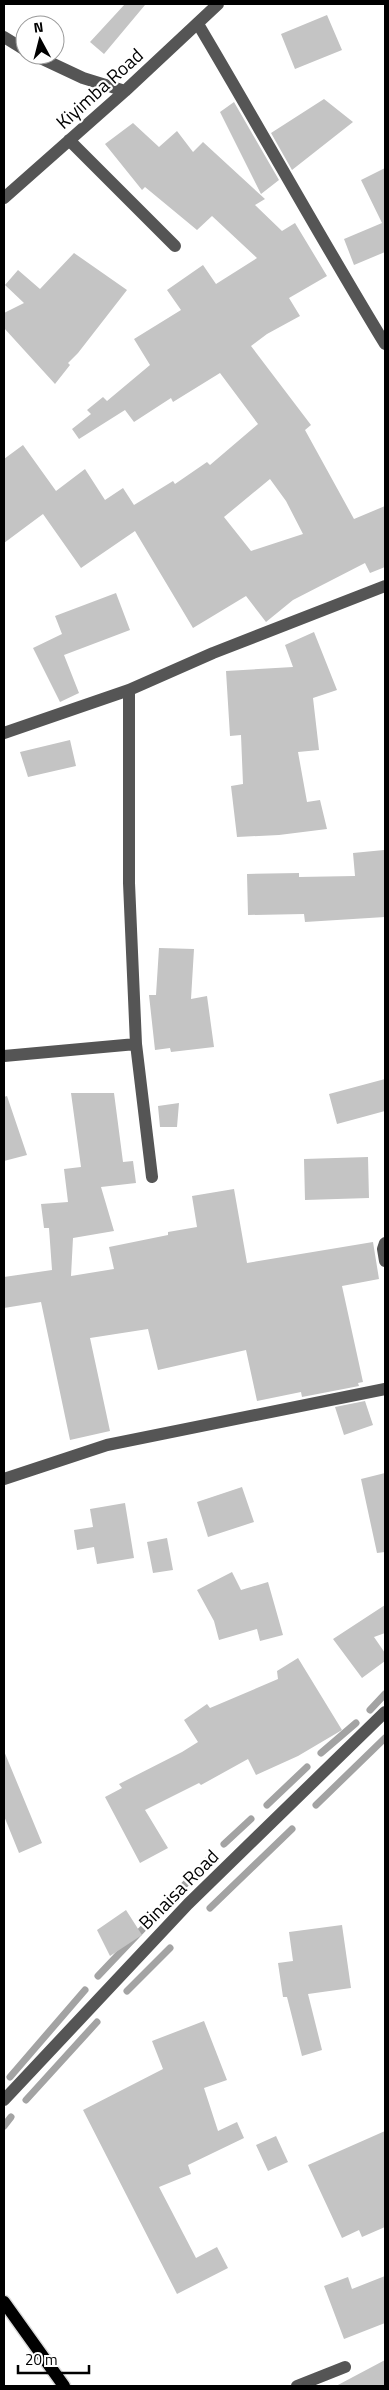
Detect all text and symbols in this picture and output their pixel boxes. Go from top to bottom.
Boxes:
north arrow [15,15,65,65]
text: N [32,16,44,38]
street label: Kiyimba Road [49,41,149,135]
street label: Binaisa Road [131,1842,225,1936]
scale bar [18,2342,89,2374]
text: 20 m [25,2348,58,2371]

